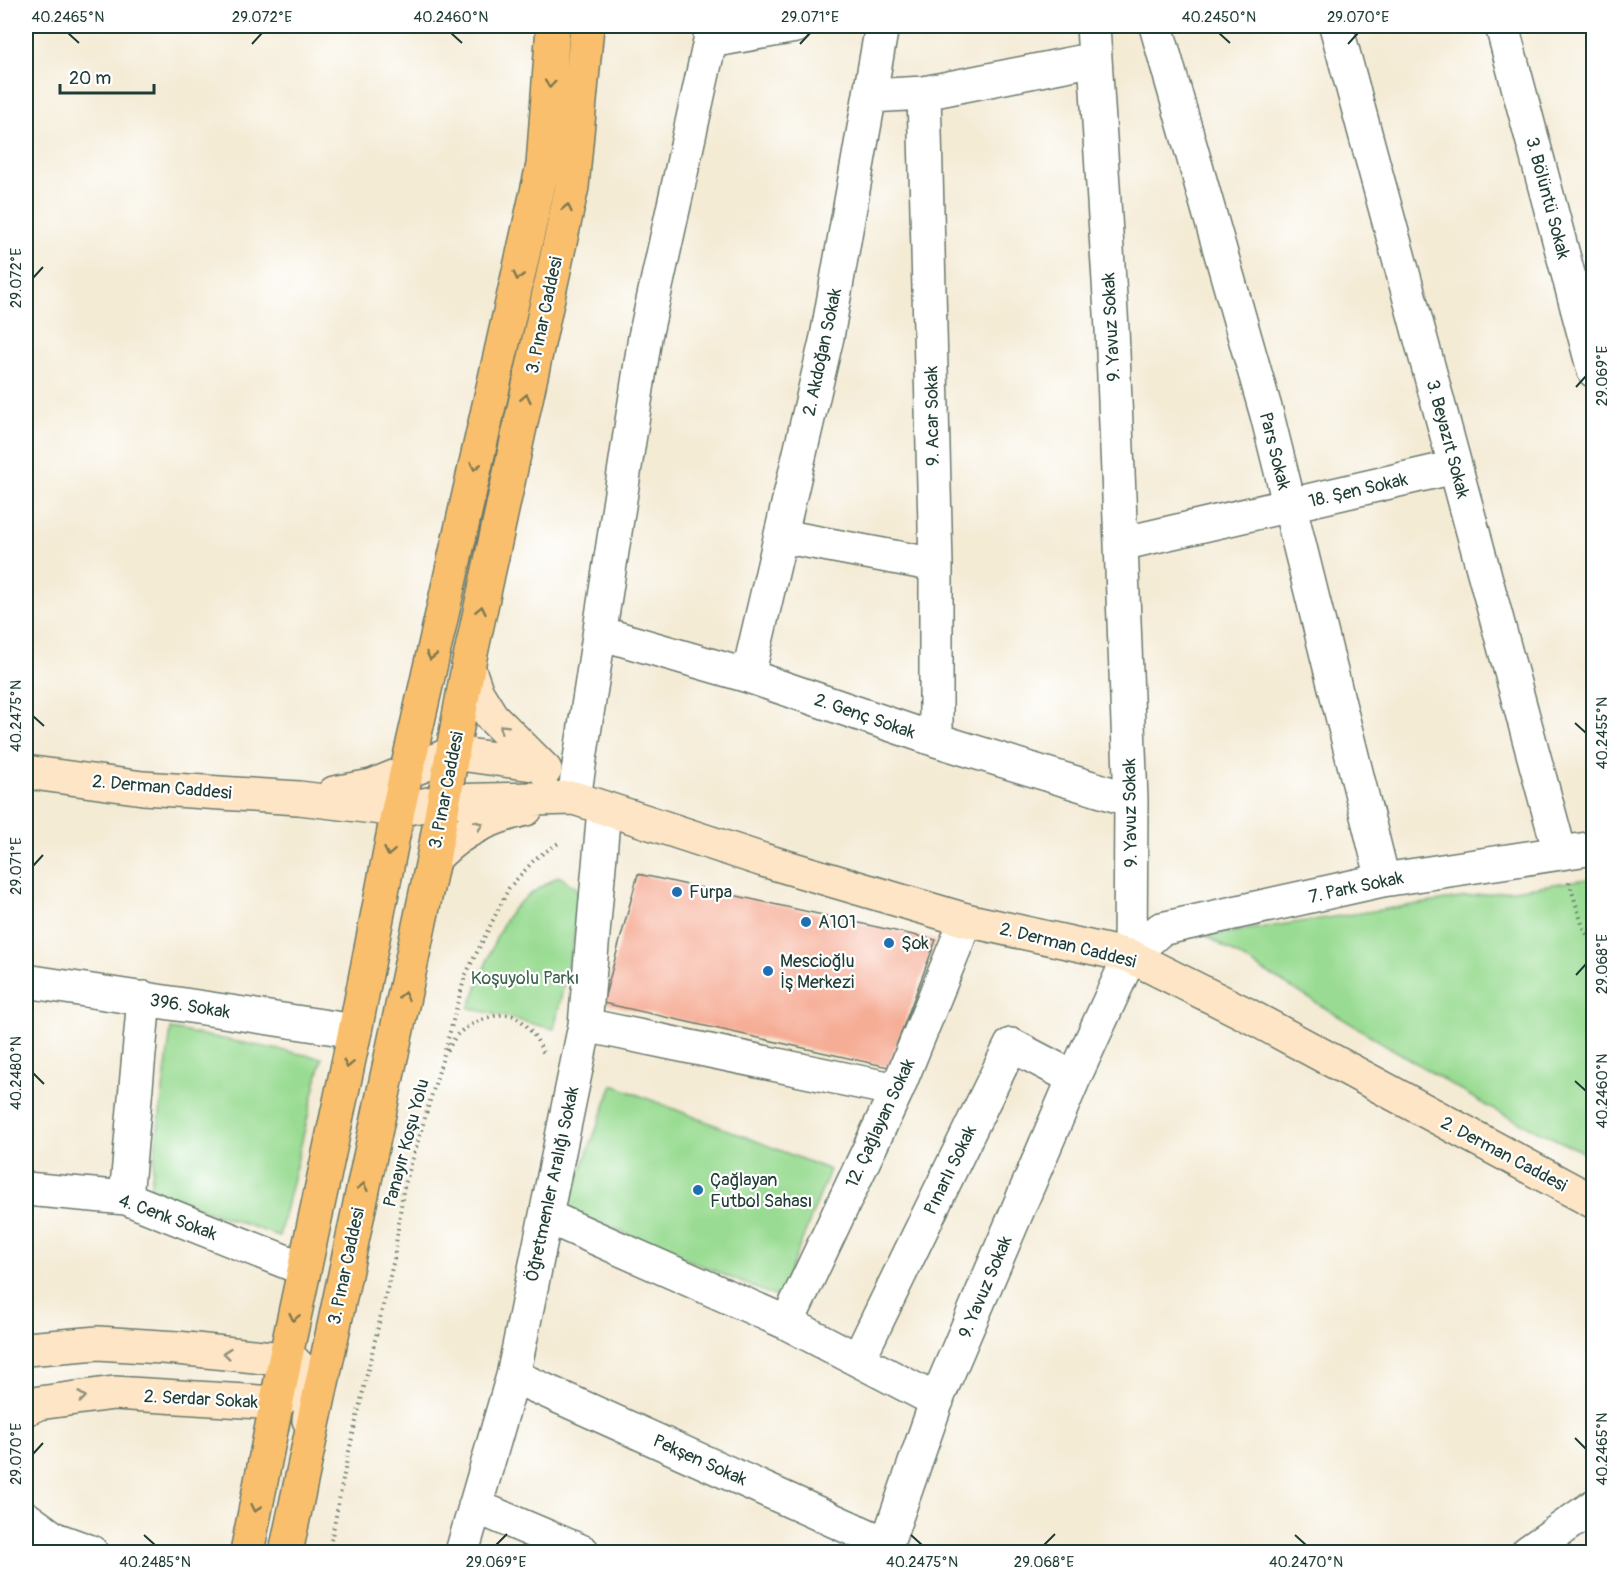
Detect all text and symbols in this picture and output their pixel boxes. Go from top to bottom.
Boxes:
text: 40.2465°N [32,8,104,27]
text: 29.072°E [232,8,292,27]
text: 40.2460°N [413,8,489,27]
text: 29.071°E [781,8,839,27]
text: 40.2450°N [1182,8,1256,27]
text: 29.070°E [1327,8,1389,27]
scale bar [60,57,154,95]
text: 20 m [69,67,111,90]
one-way arrow [543,79,556,88]
street label: 3. Bölüntü Sokak [1520,135,1575,262]
one-way arrow [560,203,573,213]
text: 29.072°E [7,248,26,308]
street label: 3. Pınar Caddesi [521,255,568,376]
one-way arrow [512,271,525,281]
street label: 9. Yavuz Sokak [1097,271,1126,382]
street label: 2. Akdoğan Sokak [798,286,847,418]
text: 29.069°E [1593,346,1612,406]
street label: 9. Acar Sokak [920,365,945,466]
street label: 3. Beyazıt Sokak [1421,377,1475,501]
one-way arrow [519,394,532,404]
street label: Pars Sokak [1254,410,1295,493]
one-way arrow [469,461,482,471]
street label: 18. Şen Sokak [1306,468,1410,513]
one-way arrow [474,605,487,615]
one-way arrow [426,651,439,661]
text: 40.2475°N [7,680,26,752]
street label: 2. Genç Sokak [811,688,919,745]
text: 40.2455°N [1593,697,1612,769]
one-way arrow [499,724,510,735]
street label: 3. Pınar Caddesi [424,730,469,851]
street label: 9. Yavuz Sokak [1118,758,1143,868]
street label: 2. Derman Caddesi [91,770,233,805]
one-way arrow [473,820,484,832]
text: 29.071°E [7,837,26,895]
one-way arrow [383,847,396,857]
street label: 7. Park Sokak [1307,866,1406,909]
place label: Furpa [689,881,732,904]
marker: Furpa [670,885,684,899]
place label: A101 [818,911,856,934]
marker: A101 [799,915,813,929]
street label: 2. Derman Caddesi [997,917,1138,974]
place label: Şok [901,932,929,955]
text: 29.068°E [1593,934,1612,994]
marker: Şok [882,936,896,950]
place label: Mescioğlu İş Merkezi [780,950,855,994]
marker: Mescioğlu İş Merkezi [761,964,775,978]
park label: Koşuyolu Parkı [471,967,579,990]
street label: 396. Sokak [148,989,232,1024]
one-way arrow [397,992,410,1002]
text: 40.2480°N [7,1036,26,1110]
text: 40.2460°N [1593,1053,1612,1129]
street label: 12. Çağlayan Sokak [840,1055,921,1191]
one-way arrow [342,1059,355,1069]
street label: Panayır Koşu Yolu [378,1076,435,1210]
street label: Öğretmenler Aralığı Sokak [521,1084,585,1284]
street label: 2. Derman Caddesi [1437,1111,1571,1197]
street label: Pınarlı Sokak [919,1121,982,1219]
place label: Çağlayan Futbol Sahası [710,1169,812,1213]
one-way arrow [356,1182,369,1192]
marker: Çağlayan Futbol Sahası [691,1183,705,1197]
street label: 4. Cenk Sokak [115,1189,221,1246]
street label: 3. Pınar Caddesi [323,1206,370,1327]
street label: 9. Yavuz Sokak [954,1232,1018,1342]
one-way arrow [288,1311,301,1321]
one-way arrow [222,1348,231,1360]
street label: 2. Serdar Sokak [143,1385,259,1414]
one-way arrow [78,1392,87,1404]
text: 40.2465°N [1593,1413,1612,1485]
text: 29.070°E [7,1423,26,1485]
street label: Pekşen Sokak [649,1430,751,1492]
one-way arrow [250,1503,263,1513]
text: 40.2485°N [119,1553,191,1572]
text: 29.069°E [466,1553,526,1572]
text: 40.2475°N [886,1553,958,1572]
text: 29.068°E [1014,1553,1074,1572]
text: 40.2470°N [1269,1553,1343,1572]

